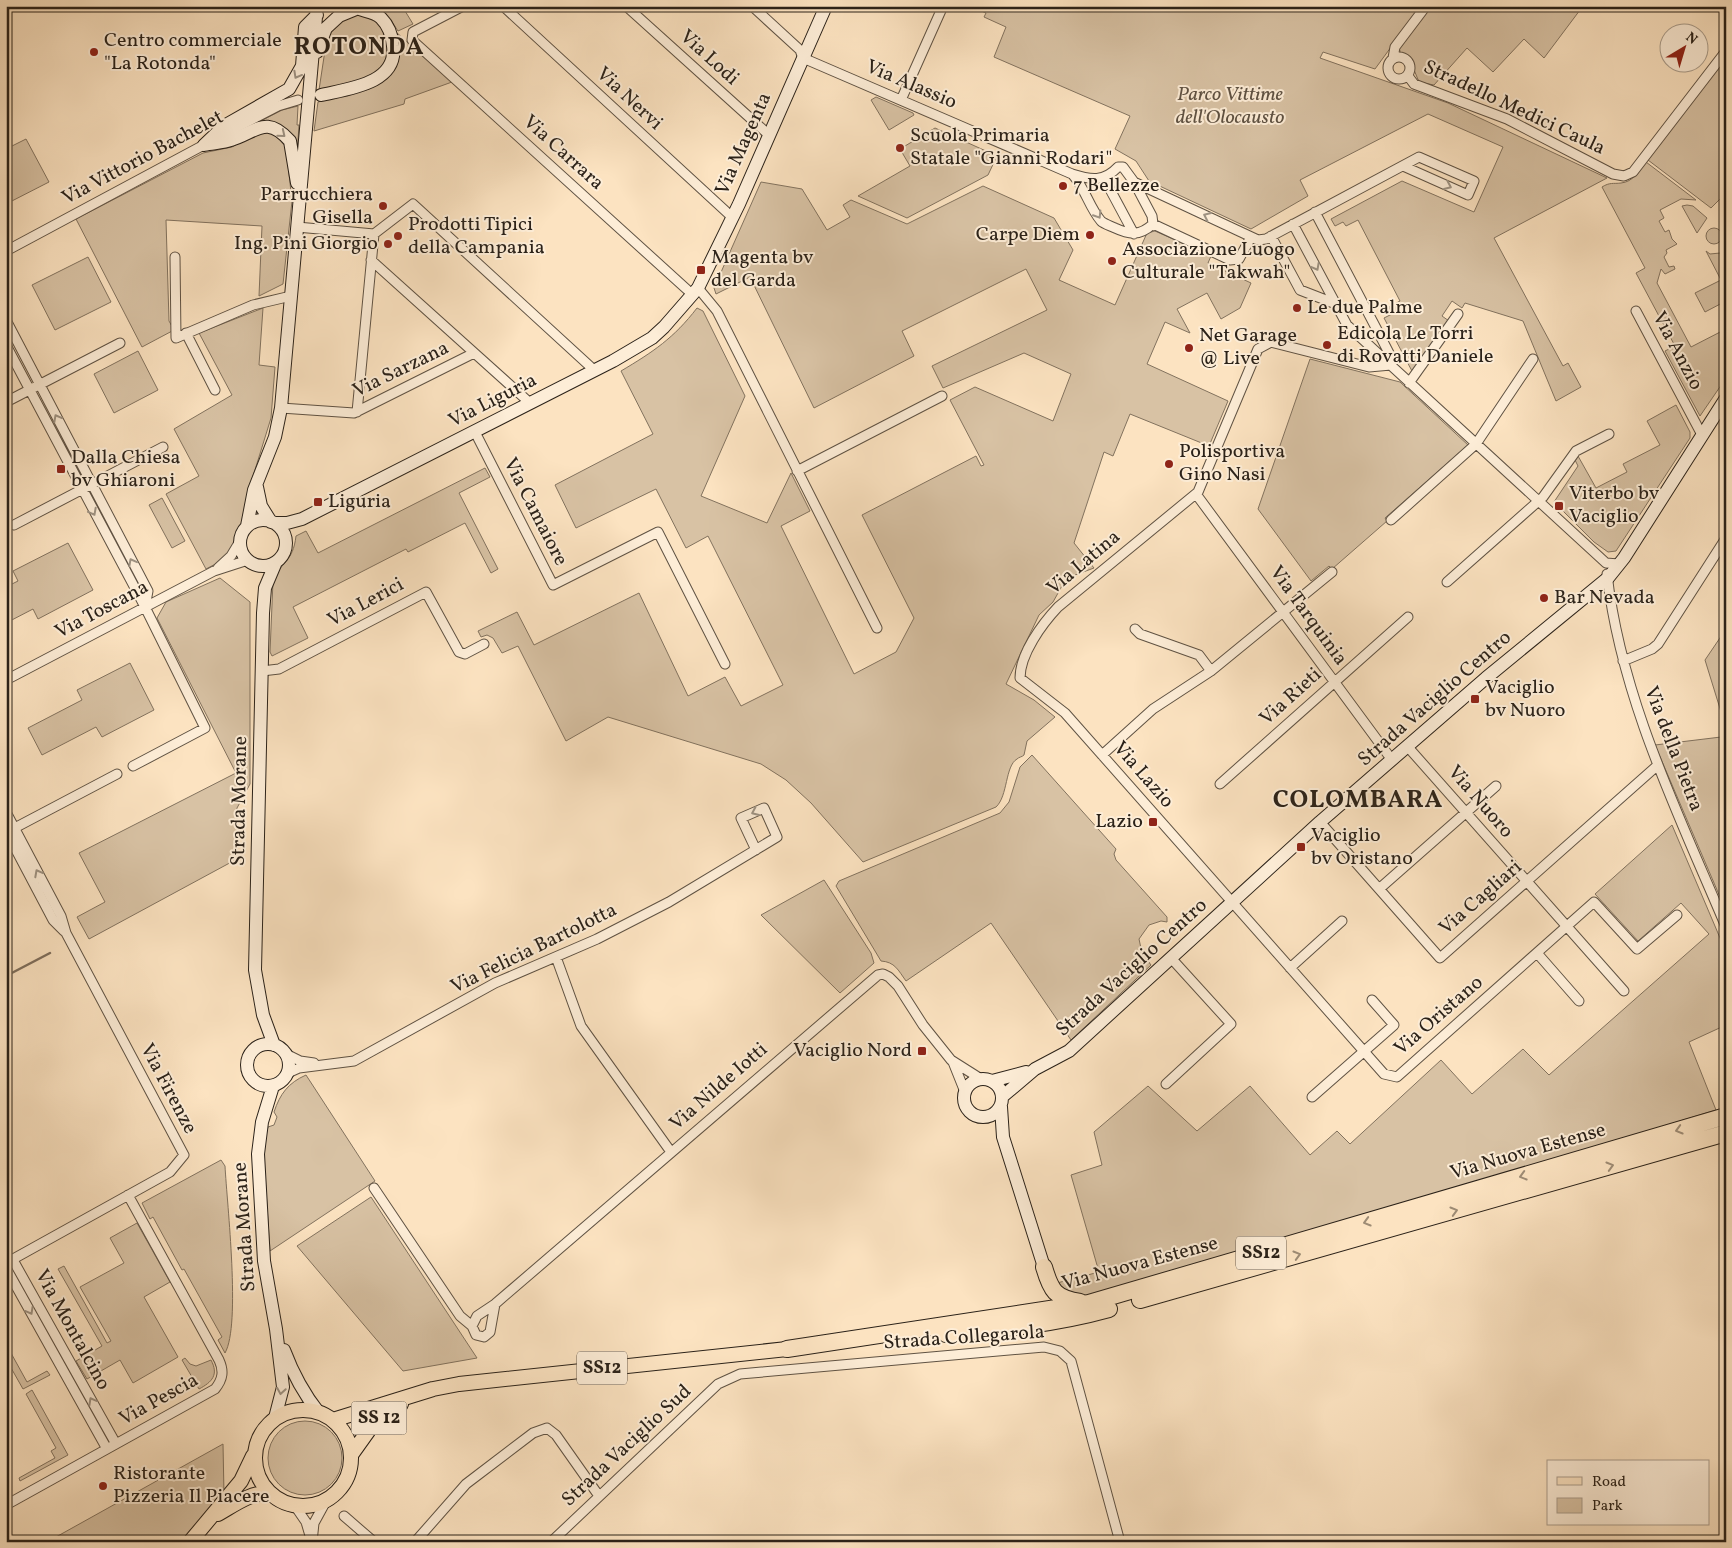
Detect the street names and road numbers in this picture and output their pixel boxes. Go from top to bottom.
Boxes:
street label: Via Lodi [673,24,745,92]
street label: Via Alassio [861,53,961,117]
street label: Stradello Medici Caula [1418,53,1610,163]
street label: Via Nervi [589,61,669,137]
street label: Via Magenta [709,88,779,200]
street label: Via Vittorio Bachelet [57,104,229,212]
street label: Via Carrara [516,109,610,197]
street label: Via Anzio [1645,307,1709,395]
street label: Via Sarzana [348,335,454,405]
street label: Via Liguria [444,367,542,435]
street label: Via Camaiore [496,453,574,571]
street label: Via Latina [1041,524,1127,602]
street label: Via Tarquinia [1262,560,1354,672]
street label: Via Lerici [323,571,409,635]
street label: Via Toscana [50,574,154,646]
street label: Strada Vaciglio Centro [1352,624,1518,774]
street label: Via Rieti [1254,662,1328,732]
street label: Via della Pietra [1636,682,1710,816]
street label: Via Lazio [1106,735,1180,815]
street label: Strada Morane [225,736,255,866]
street label: Via Nuoro [1440,759,1520,845]
street label: Via Cagliari [1433,854,1529,942]
street label: Strada Vaciglio Centro [1050,892,1214,1044]
street label: Via Felicia Bartolotta [446,897,622,1001]
street label: Via Oristano [1388,969,1490,1063]
street label: Via Nilde Iotti [664,1036,774,1138]
street label: Via Firenze [132,1039,204,1139]
street label: Via Nuova Estense [1447,1116,1609,1188]
street label: Strada Morane [226,1161,264,1293]
street label: Via Nuova Estense [1059,1230,1221,1298]
road number: SS12 [1236,1236,1286,1270]
street label: Via Montalcino [27,1265,117,1395]
street label: Strada Collegarola [882,1318,1046,1358]
road number: SS12 [577,1352,627,1385]
street label: Via Pescia [114,1367,204,1433]
street label: Strada Vaciglio Sud [556,1378,698,1514]
road number: SS 12 [352,1402,406,1435]

